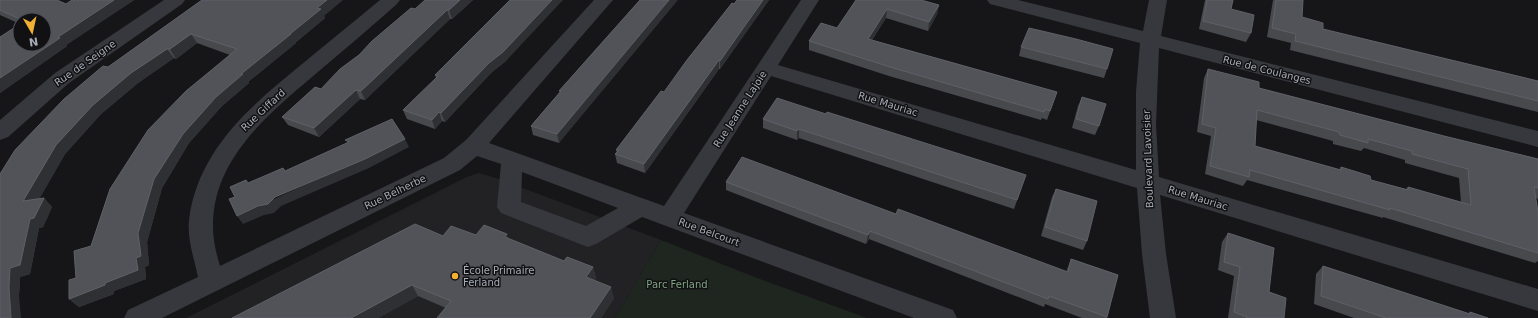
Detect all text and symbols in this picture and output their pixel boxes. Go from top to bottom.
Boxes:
north arrow [12,12,52,52]
text: N [28,34,39,49]
street label: Rue de Seigne [52,38,118,88]
street label: Rue de Coulanges [1222,54,1312,86]
street label: Rue Jeanne Lajoie [711,69,769,149]
street label: Rue Giffard [239,87,287,133]
street label: Rue Mauriac [857,90,919,118]
street label: Boulevard Lavoisier [1141,109,1155,208]
street label: Rue Belherbe [362,172,428,212]
street label: Rue Mauriac [1167,184,1229,212]
street label: Rue Belcourt [677,216,741,248]
place label: École Primaire Ferland [463,264,534,288]
marker: École Primaire Ferland [450,271,460,281]
park label: Parc Ferland [646,279,708,290]

